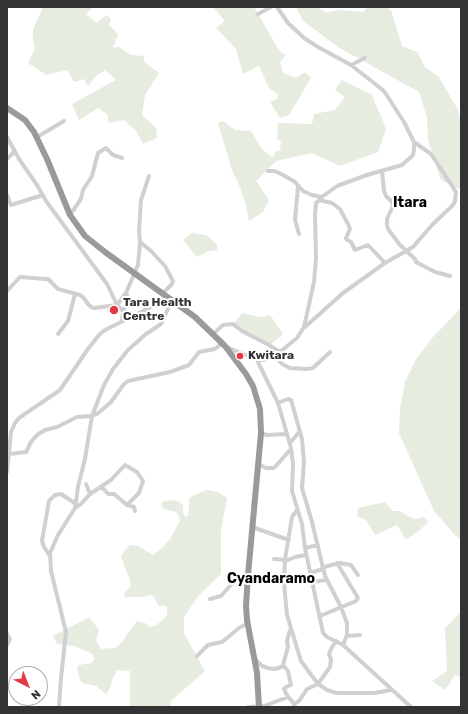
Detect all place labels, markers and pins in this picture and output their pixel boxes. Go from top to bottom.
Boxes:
place label: Tara Health Centre [123,296,192,324]
marker: Tara Health Centre [108,304,120,316]
place label: Kwitara [248,349,294,363]
marker: Kwitara [235,351,245,361]

